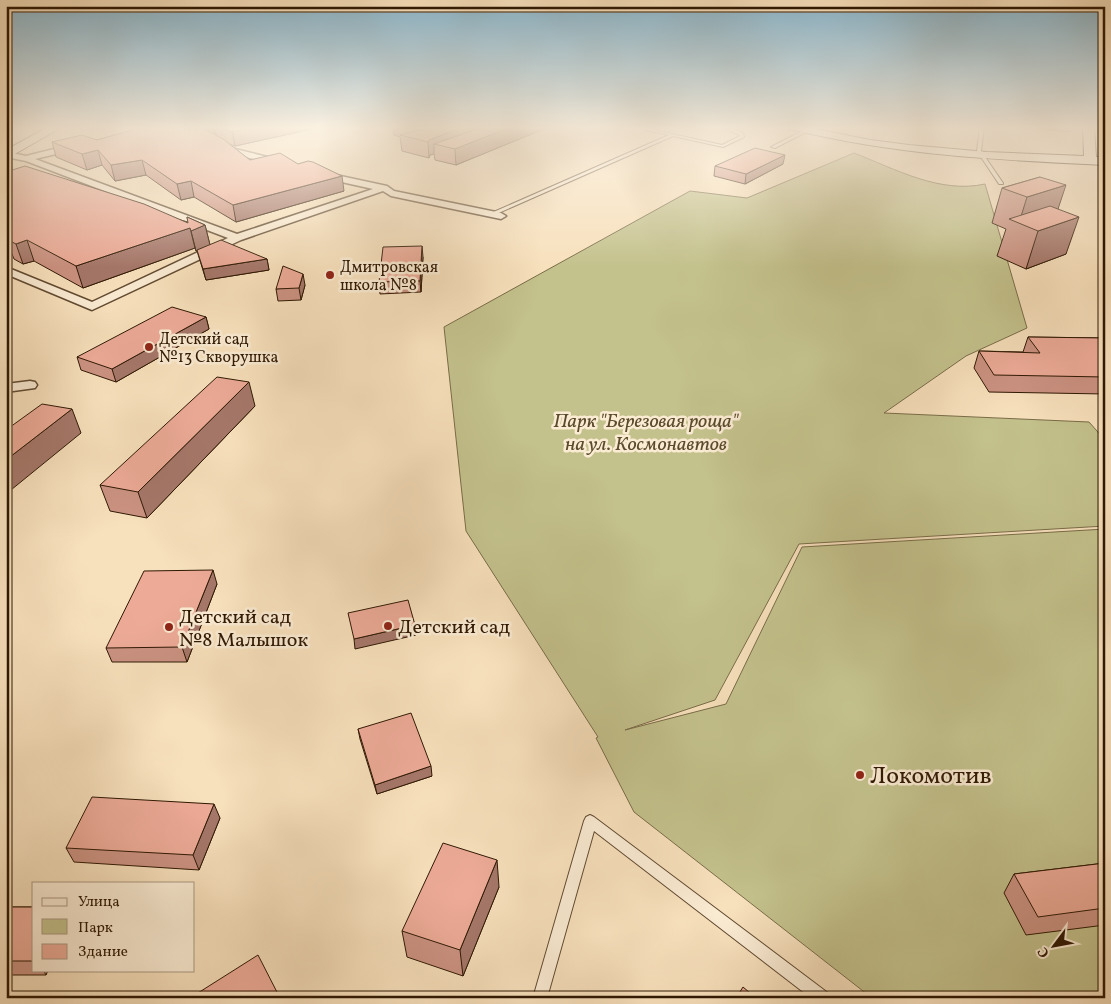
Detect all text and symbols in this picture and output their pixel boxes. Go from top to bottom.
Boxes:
place label: Дмитровская школа №8 [340,257,438,297]
marker: Дмитровская школа №8 [324,269,336,281]
place label: Детский сад №13 Скворушка [159,329,278,369]
marker: Детский сад №13 Скворушка [143,341,155,353]
park label: Парк "Березовая роща" на ул. Космонавтов [554,408,740,459]
place label: Детский сад №8 Малышок [179,604,308,655]
place label: Детский сад [398,614,510,642]
marker: Детский сад [382,620,394,632]
marker: Детский сад №8 Малышок [163,621,175,633]
place label: Локомотив [870,760,992,794]
marker: Локомотив [854,769,866,781]
legend [32,882,195,972]
text: Улица [78,892,120,913]
text: Парк [78,918,113,939]
north arrow [1028,922,1078,972]
text: Здание [78,942,128,963]
text: С [1034,943,1055,961]

